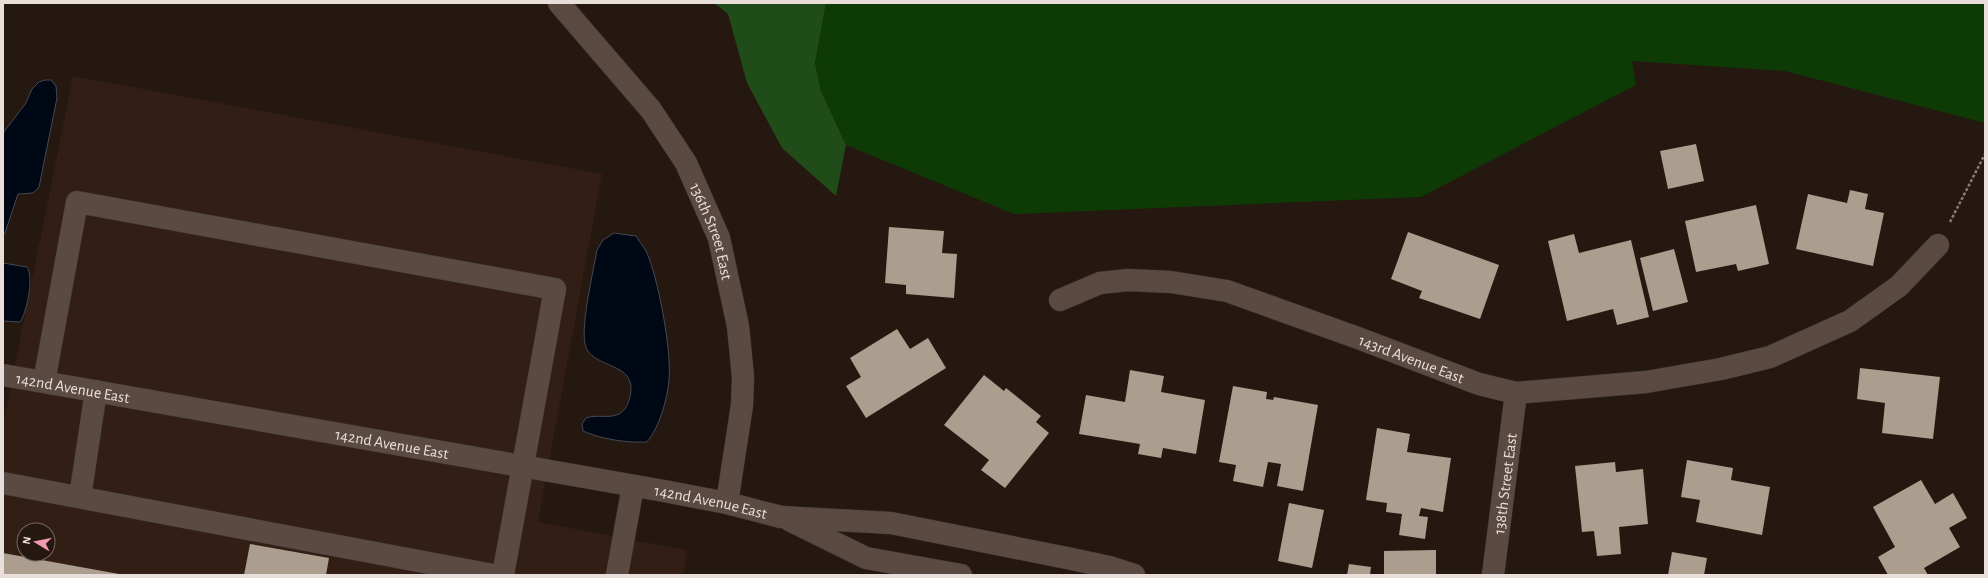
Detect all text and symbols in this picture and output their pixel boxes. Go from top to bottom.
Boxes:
street label: 136th Street East [687,181,735,281]
street label: 143rd Avenue East [1357,332,1466,387]
street label: 142nd Avenue East [15,370,131,406]
street label: 142nd Avenue East [334,426,450,462]
street label: 138th Street East [1491,432,1520,535]
street label: 142nd Avenue East [653,482,769,522]
north arrow [16,522,56,562]
text: N [21,536,33,545]

